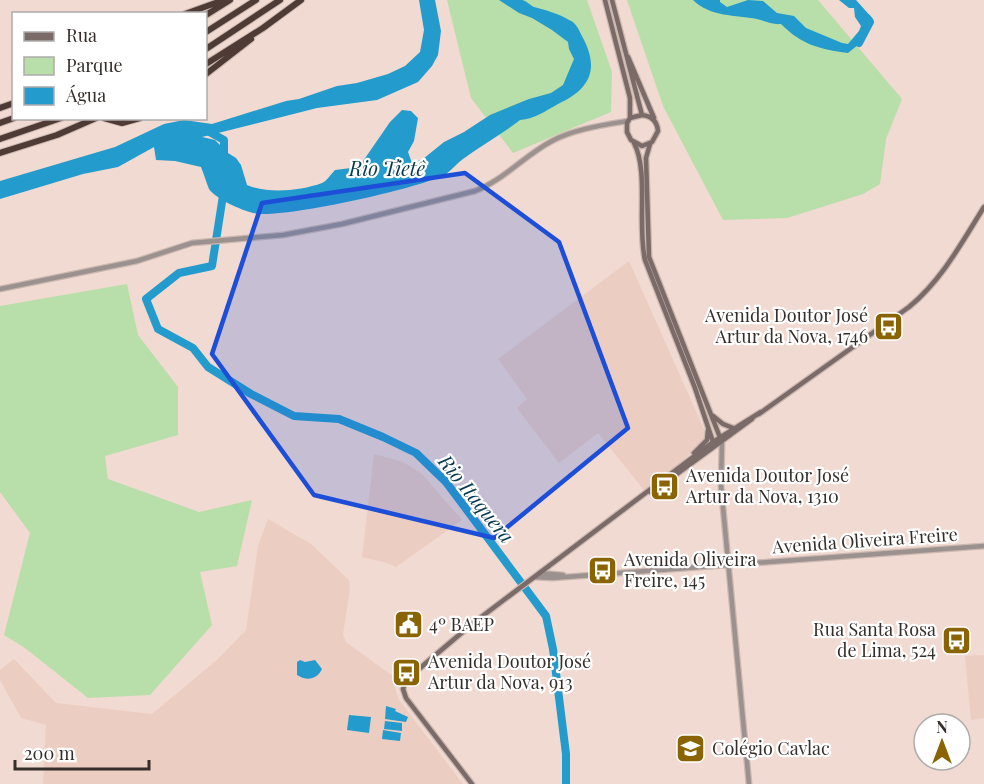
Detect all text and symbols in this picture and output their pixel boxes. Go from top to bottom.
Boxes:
legend [12,12,207,120]
text: Rua [66,23,97,47]
text: Parque [66,53,123,77]
text: Água [65,83,106,107]
water label: Rio Tietê [348,154,427,181]
place label: Avenida Doutor José Artur da Nova, 1746 [704,303,868,348]
bus stop icon: Avenida Doutor José Artur da Nova, 1746 [873,310,905,342]
water label: Rio Itaquera [432,447,521,548]
place label: Avenida Doutor José Artur da Nova, 1310 [685,463,849,508]
bus stop icon: Avenida Doutor José Artur da Nova, 1310 [649,470,681,502]
street label: Avenida Oliveira Freire [770,522,958,559]
place label: Avenida Oliveira Freire, 145 [623,547,756,592]
bus stop icon: Avenida Oliveira Freire, 145 [587,554,619,586]
public building icon: 4º BAEP [392,609,424,641]
place label: 4º BAEP [429,612,495,636]
place label: Rua Santa Rosa de Lima, 524 [813,617,936,662]
bus stop icon: Rua Santa Rosa de Lima, 524 [941,624,973,656]
place label: Avenida Doutor José Artur da Nova, 913 [427,649,591,694]
bus stop icon: Avenida Doutor José Artur da Nova, 913 [391,656,423,688]
north arrow [912,712,972,772]
text: N [936,716,948,737]
scale bar [15,733,148,771]
school or university icon: Colégio Cavlac [675,733,707,765]
place label: Colégio Cavlac [712,736,830,760]
text: 200 m [24,741,75,765]

